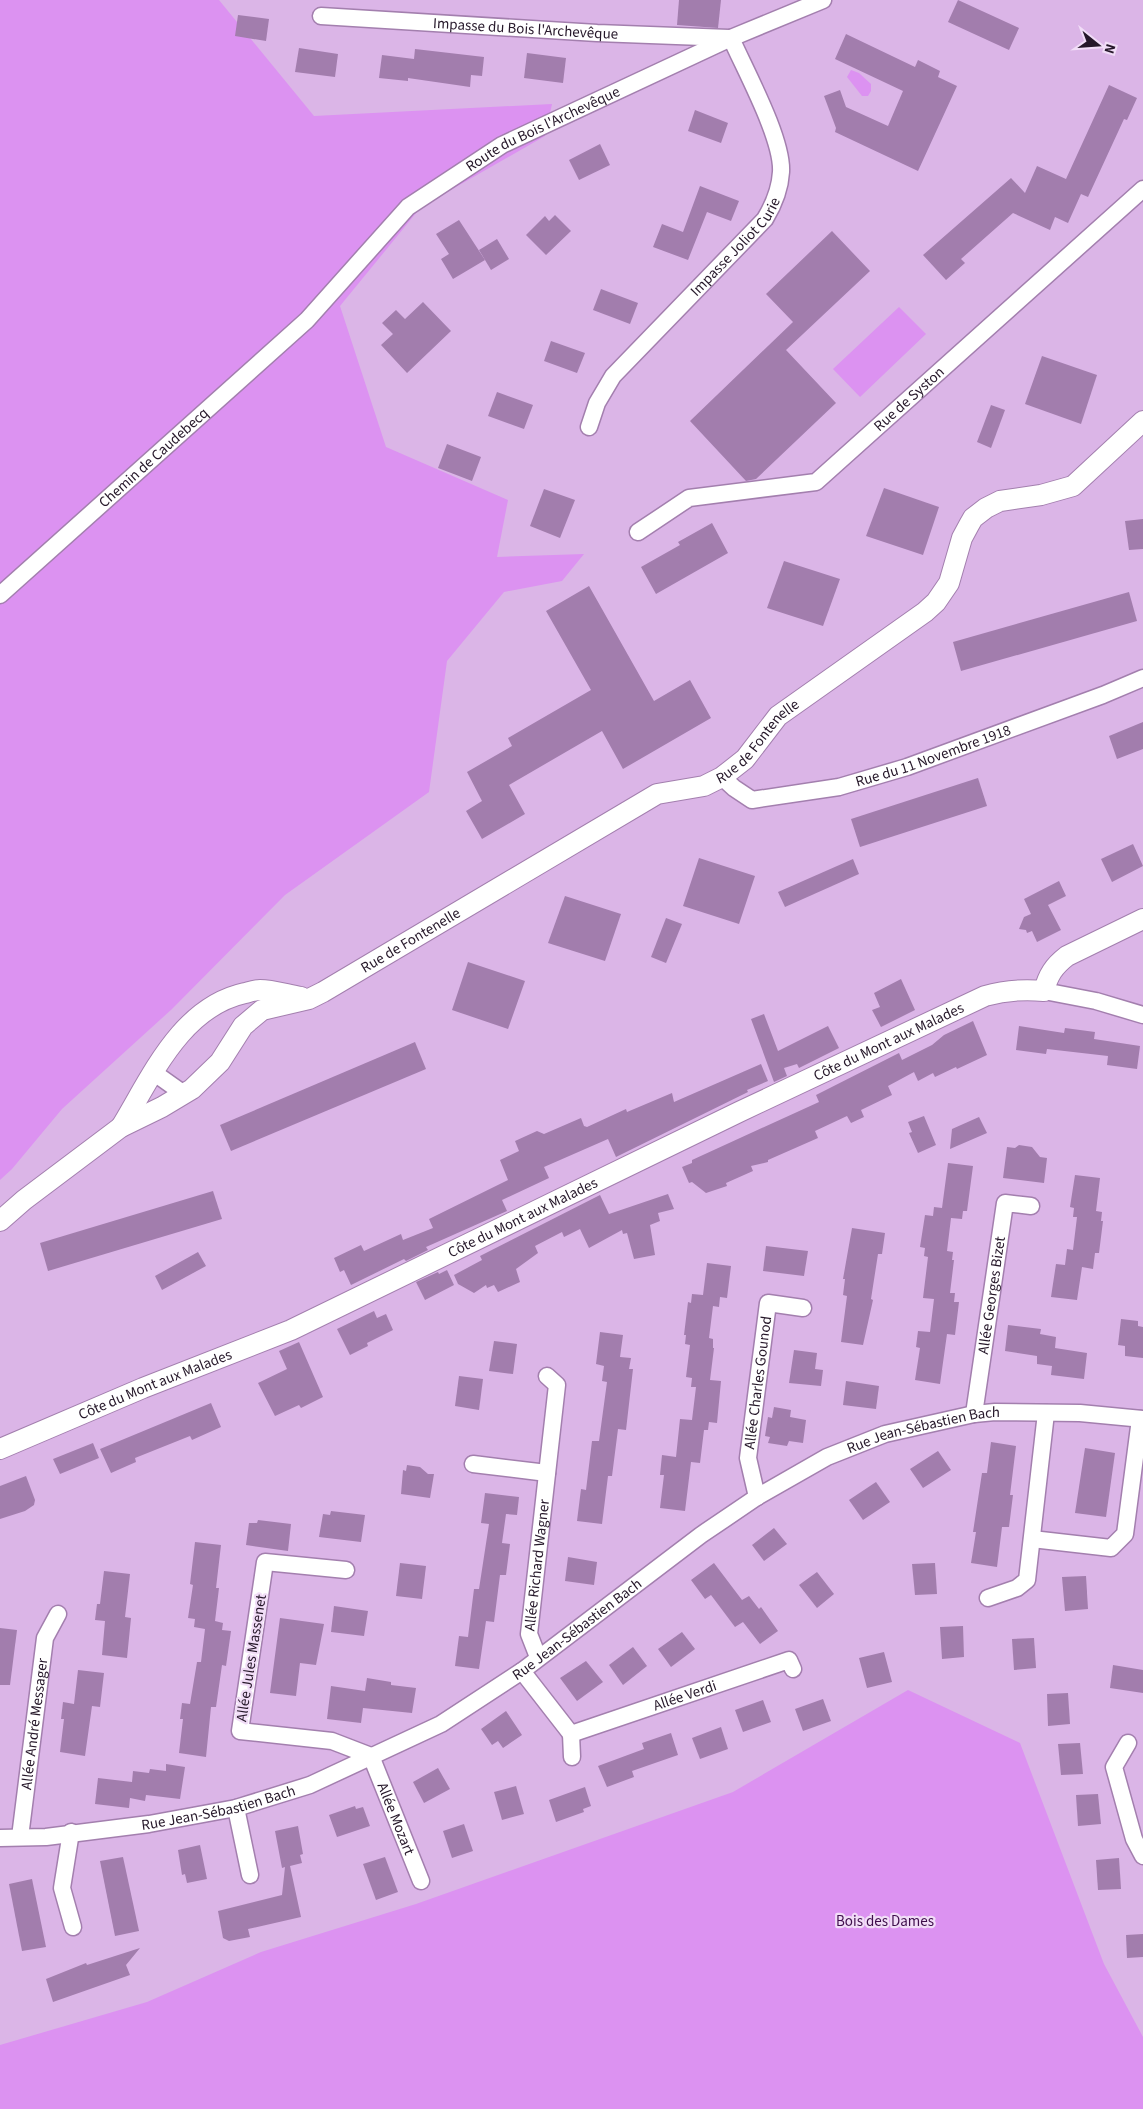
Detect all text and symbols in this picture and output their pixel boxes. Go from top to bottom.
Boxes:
street label: Impasse du Bois l'Archevêque [432,13,619,45]
north arrow [1073,20,1123,70]
text: N [1099,41,1120,56]
street label: Route du Bois l'Archevêque [462,81,623,177]
street label: Impasse Joliot Curie [686,194,786,301]
street label: Rue de Syston [869,362,949,436]
street label: Chemin de Caudebecq [94,403,213,513]
street label: Rue de Fontenelle [712,694,804,789]
street label: Rue du 11 Novembre 1918 [853,720,1014,793]
street label: Rue de Fontenelle [357,903,465,978]
street label: Côte du Mont aux Malades [810,997,967,1086]
street label: Côte du Mont aux Malades [444,1172,601,1263]
street label: Allée Georges Bizet [973,1235,1011,1356]
street label: Allée Charles Gounod [739,1315,777,1451]
street label: Côte du Mont aux Malades [75,1344,235,1425]
street label: Rue Jean-Sébastien Bach [844,1402,1000,1459]
street label: Allée Richard Wagner [519,1497,555,1632]
street label: Rue Jean-Sébastien Bach [508,1574,646,1686]
street label: Allée Jules Massenet [231,1593,272,1723]
street label: Allée André Messager [16,1656,53,1791]
street label: Allée Verdi [650,1675,719,1716]
street label: Allée Mozart [372,1779,420,1858]
street label: Rue Jean-Sébastien Bach [140,1780,298,1836]
park label: Bois des Dames [836,1911,934,1932]

